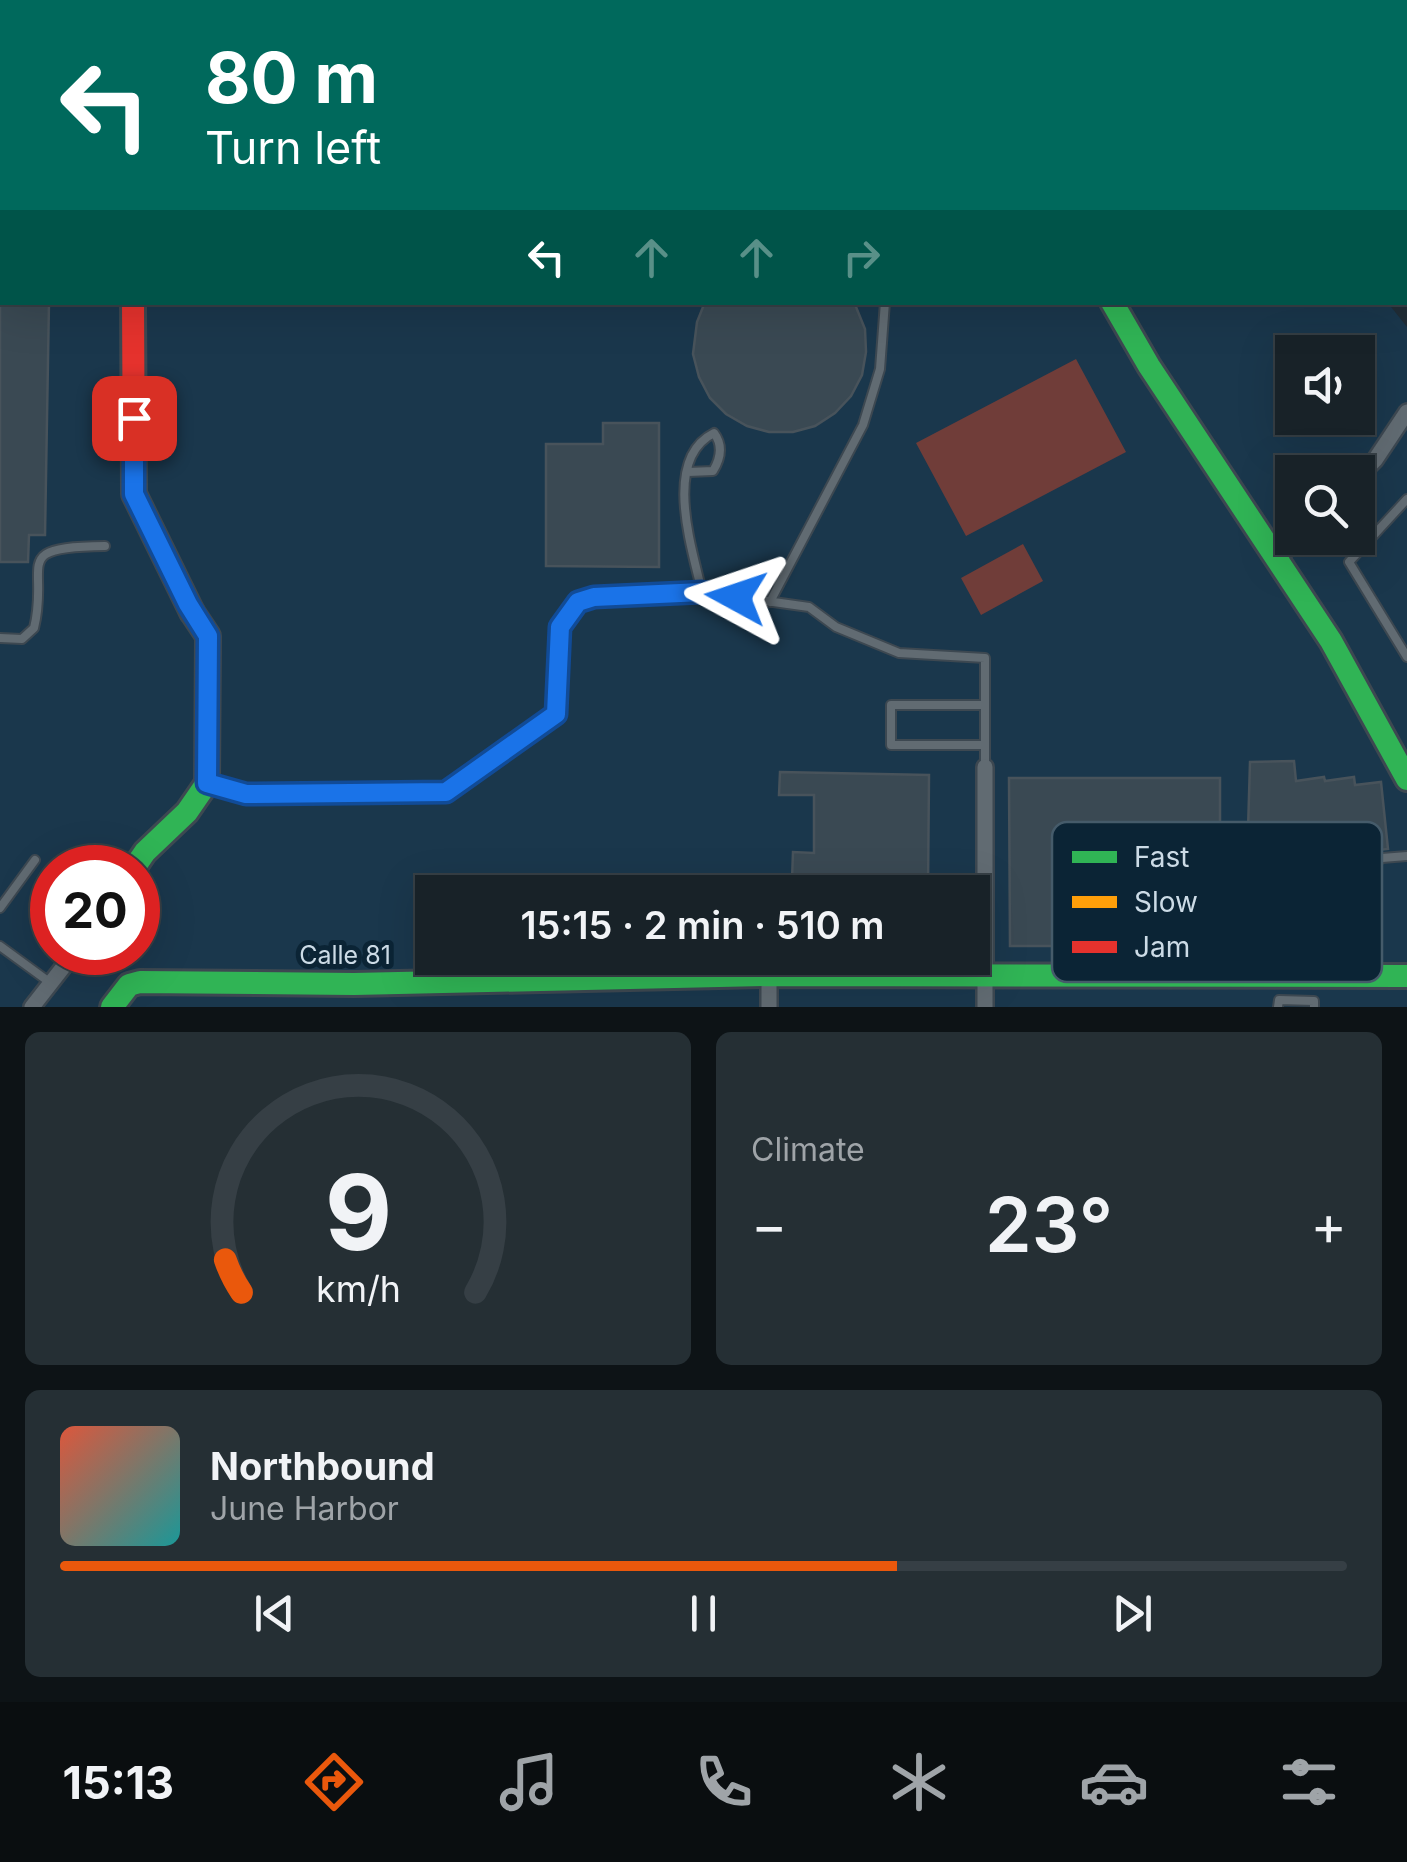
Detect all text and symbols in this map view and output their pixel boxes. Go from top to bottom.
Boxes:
text: 80 m [205,35,378,120]
icon: left [40,40,170,170]
text: Turn left [205,120,381,175]
icon: left [519,230,574,285]
icon: ahead [624,230,679,285]
icon: ahead [729,230,784,285]
icon: right [834,230,889,285]
map controls [1275,335,1375,555]
button: sound [1275,335,1375,435]
pin [92,376,177,461]
icon: arrive [107,391,162,446]
button: search [1275,455,1375,555]
position arrow [684,545,788,649]
legend [1052,822,1382,982]
text: Fast [1134,840,1190,874]
speed limit sign: 20 [30,845,160,975]
text: Slow [1134,885,1198,919]
text: 15:15 · 2 min · 510 m [520,902,885,948]
text: Jam [1134,930,1190,964]
street label: Calle 81 [299,940,391,970]
text: Climate [751,1130,865,1169]
text: 9 [324,1149,392,1275]
text: 23° [985,1179,1113,1270]
text: − [751,1192,787,1258]
text: + [1311,1192,1347,1258]
text: km/h [316,1267,400,1311]
text: Northbound [210,1443,435,1489]
text: June Harbor [210,1489,399,1528]
icon: previous [247,1586,302,1641]
icon: pause [676,1586,731,1641]
icon: next [1105,1586,1160,1641]
icon: directions [299,1747,369,1817]
icon: music [494,1747,564,1817]
icon: phone [689,1747,759,1817]
icon: climate [884,1747,954,1817]
icon: car [1079,1747,1149,1817]
icon: filters [1274,1747,1344,1817]
text: 15:13 [63,1755,174,1810]

